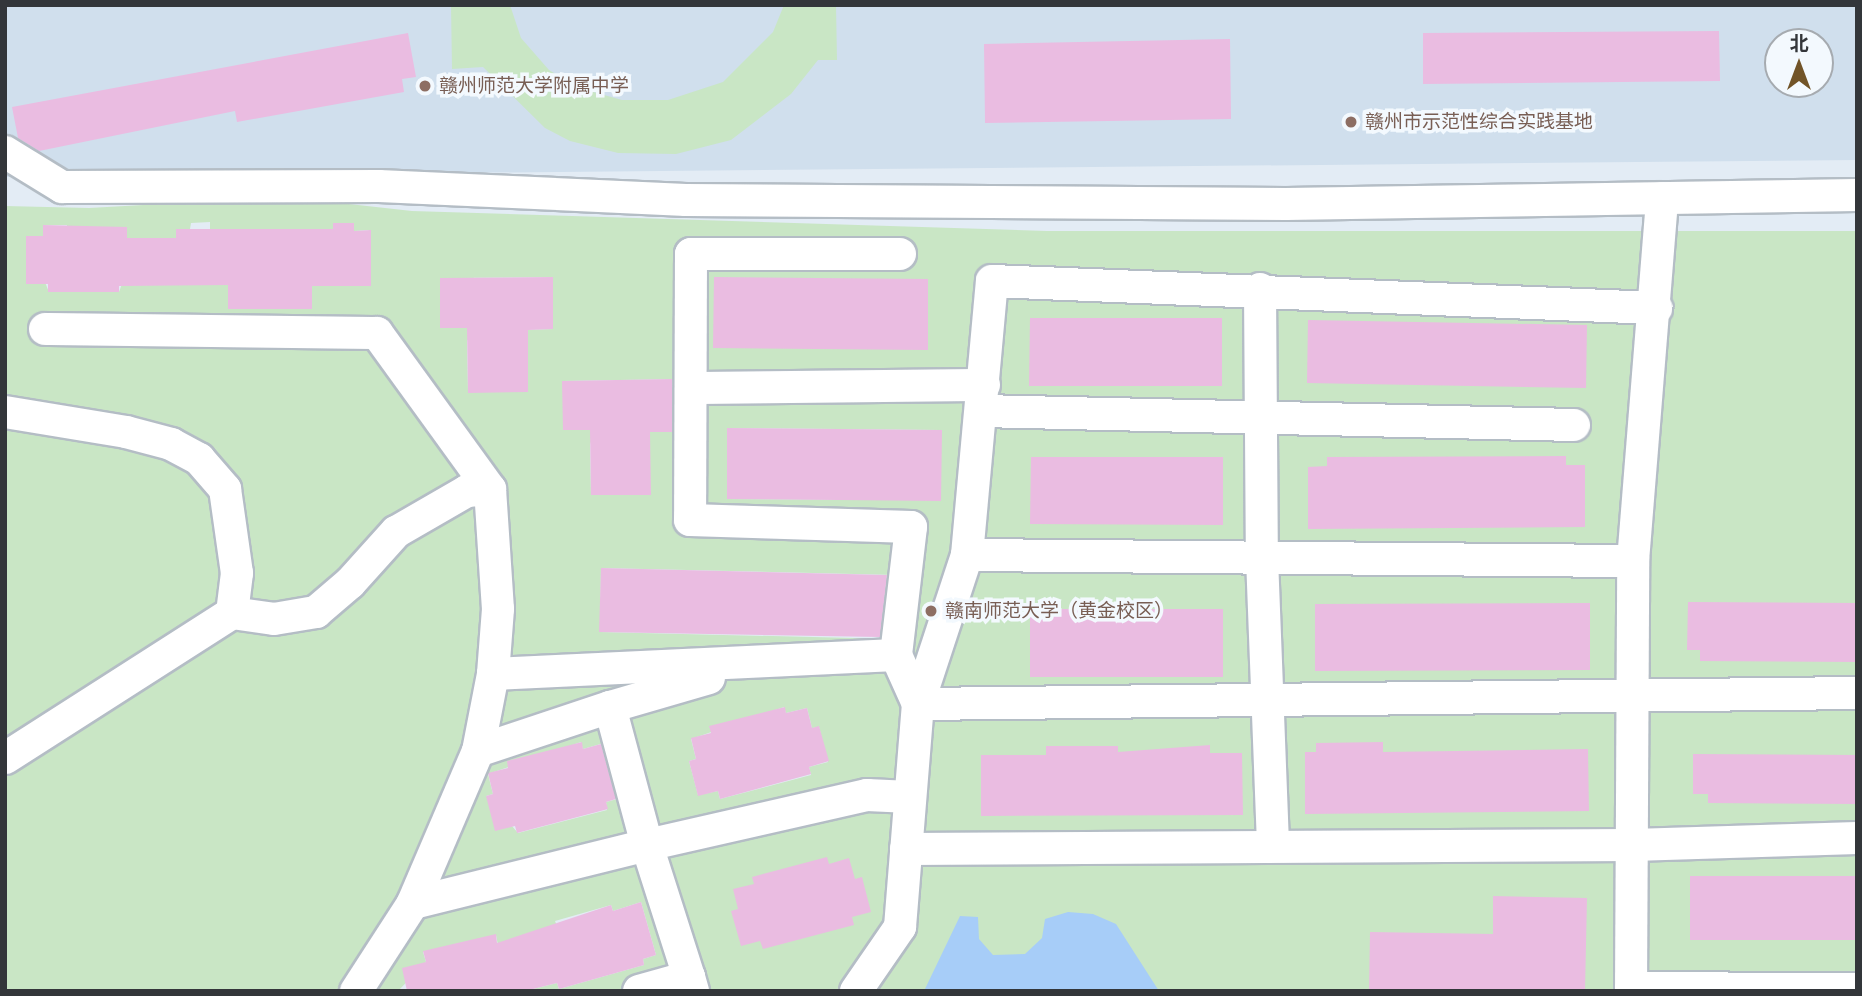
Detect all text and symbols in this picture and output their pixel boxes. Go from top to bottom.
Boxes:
north arrow [1764,28,1834,98]
text: 北 [1789,32,1809,55]
place label: 赣州师范大学附属中学 [439,75,629,97]
marker: 赣州师范大学附属中学 [417,78,433,94]
place label: 赣州市示范性综合实践基地 [1365,111,1593,133]
marker: 赣州市示范性综合实践基地 [1343,114,1359,130]
place label: 赣南师范大学（黄金校区） [945,600,1173,622]
marker: 赣南师范大学（黄金校区） [923,603,939,619]

